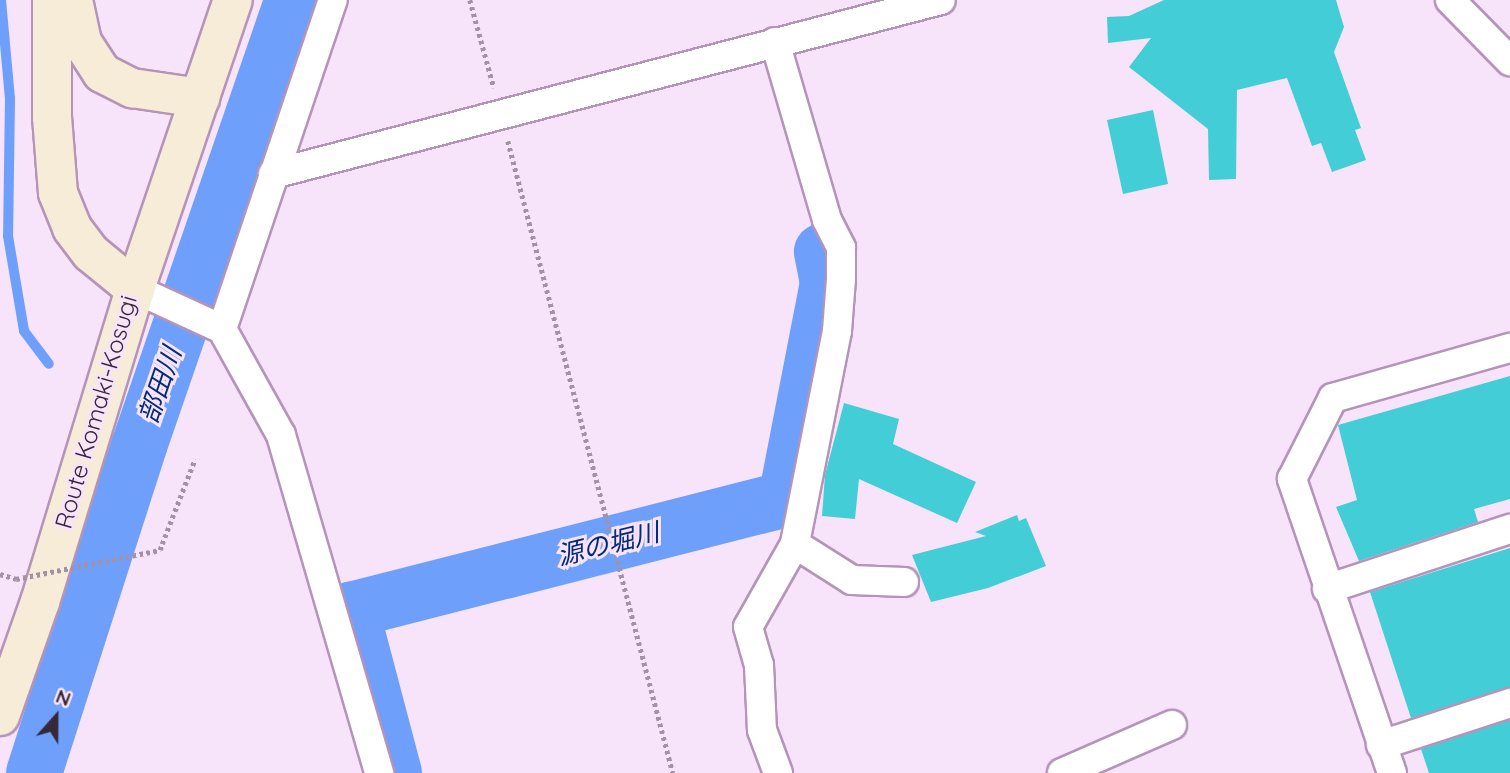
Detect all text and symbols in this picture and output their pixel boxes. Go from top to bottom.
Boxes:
street label: Route Komaki-Kosugi [49,292,143,532]
water label: 部田川 [133,343,187,427]
water label: 源の堀川 [554,516,662,572]
north arrow [21,682,91,752]
text: N [53,684,74,711]

